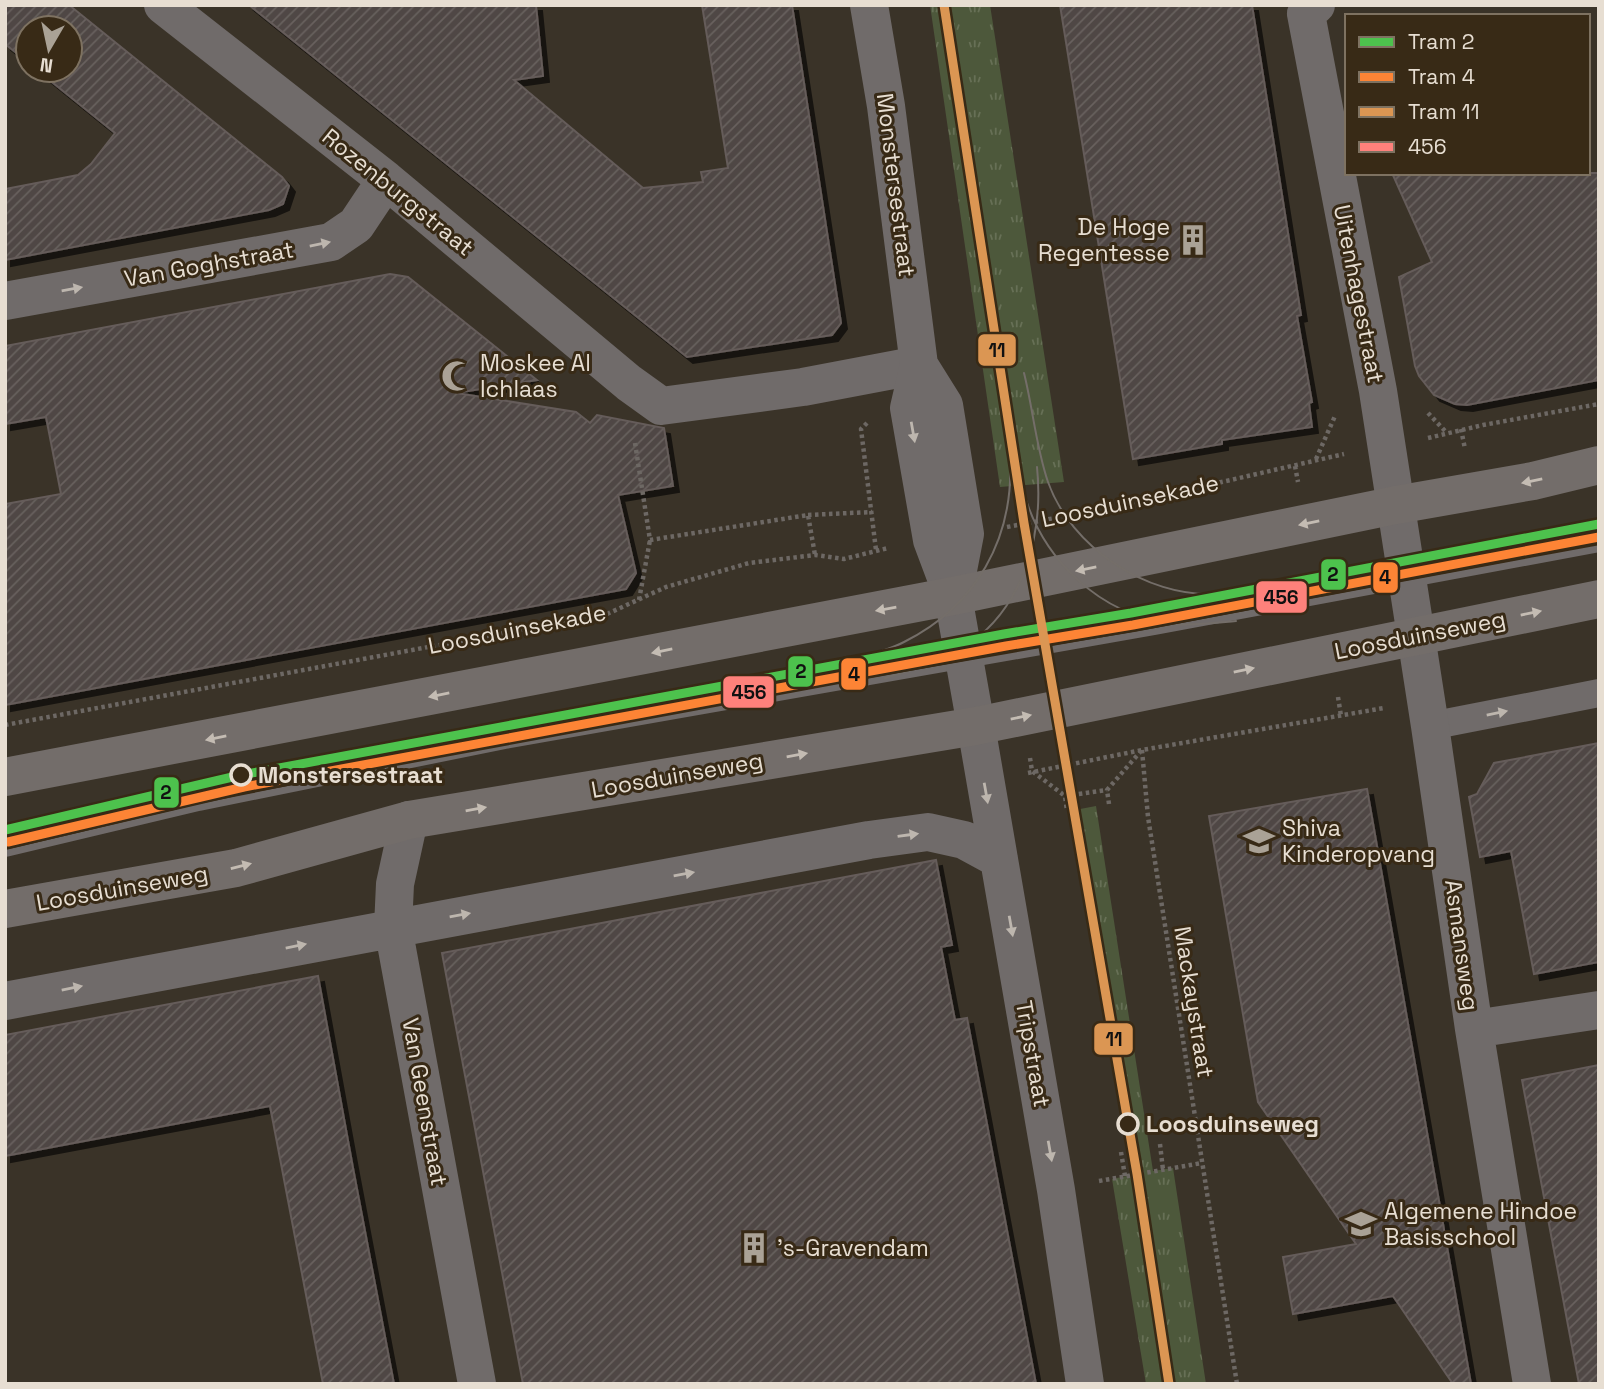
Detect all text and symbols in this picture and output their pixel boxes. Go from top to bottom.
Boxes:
north arrow [14,14,84,84]
legend [1345,14,1590,175]
text: Tram 2 [1408,28,1475,55]
text: N [38,52,55,79]
text: Tram 4 [1408,63,1475,90]
street label: Monstersestraat [870,91,922,279]
text: Tram 11 [1408,98,1479,125]
street label: Rozenburgstraat [316,122,480,262]
text: 456 [1408,133,1447,160]
street label: Uitenhagestraat [1327,202,1391,386]
place label: De Hoge Regentesse [1038,212,1170,268]
building icon: De Hoge Regentesse [1176,223,1210,257]
street label: Van Goghstraat [122,234,296,294]
one-way arrow [309,238,331,249]
one-way arrow [61,283,83,294]
line badge: 11 [977,333,1017,367]
text: 11 [988,338,1006,363]
place label: Moskee Al Ichlaas [480,348,591,404]
mosque icon: Moskee Al Ichlaas [440,359,474,393]
one-way arrow [908,421,919,443]
street label: Loosduinsekade [1038,468,1222,534]
one-way arrow [1521,475,1543,486]
one-way arrow [1298,517,1320,528]
line badge: 2 [1320,558,1347,591]
line badge: 4 [1372,561,1399,594]
text: 2 [1327,562,1339,587]
one-way arrow [1075,563,1097,574]
text: 4 [1379,565,1391,590]
line badge: 456 [1255,580,1308,614]
text: 456 [1263,585,1299,610]
street label: Loosduinsekade [425,597,609,661]
one-way arrow [875,603,897,614]
street label: Loosduinseweg [1332,604,1508,666]
one-way arrow [1520,607,1542,618]
one-way arrow [651,646,673,657]
line badge: 2 [787,655,814,688]
line badge: 4 [840,657,867,691]
text: 2 [795,659,807,684]
text: 4 [848,662,860,687]
one-way arrow [1233,665,1255,676]
line badge: 456 [722,675,775,709]
text: 456 [731,680,767,705]
one-way arrow [428,690,450,701]
one-way arrow [1486,707,1508,718]
one-way arrow [1010,711,1032,722]
one-way arrow [205,733,227,744]
street label: Loosduinseweg [589,745,765,805]
one-way arrow [786,749,808,760]
place label: Monstersestraat [258,760,443,790]
marker: Monstersestraat [230,764,252,786]
line badge: 2 [153,776,180,809]
text: 2 [160,780,172,805]
one-way arrow [981,782,992,804]
one-way arrow [465,803,487,814]
place label: Shiva Kinderopvang [1282,813,1435,869]
school or university icon: Shiva Kinderopvang [1242,824,1276,858]
one-way arrow [897,829,919,840]
street label: Loosduinseweg [34,858,210,918]
one-way arrow [230,860,252,871]
one-way arrow [673,868,695,879]
street label: Asmansweg [1438,877,1486,1013]
one-way arrow [449,909,471,920]
one-way arrow [1006,915,1017,937]
street label: Mackaystraat [1167,924,1221,1080]
one-way arrow [285,940,307,951]
one-way arrow [61,982,83,993]
street label: Tripstraat [1009,998,1057,1110]
street label: Van Geenstraat [395,1016,455,1188]
line badge: 11 [1093,1022,1134,1056]
text: 11 [1105,1027,1123,1052]
place label: Loosduinseweg [1146,1109,1319,1139]
marker: Loosduinseweg [1117,1113,1139,1135]
one-way arrow [1045,1140,1056,1162]
place label: Algemene Hindoe Basisschool [1384,1196,1577,1252]
school or university icon: Algemene Hindoe Basisschool [1344,1207,1378,1241]
building icon: 's-Gravendam [737,1231,771,1265]
place label: 's-Gravendam [777,1233,929,1263]

